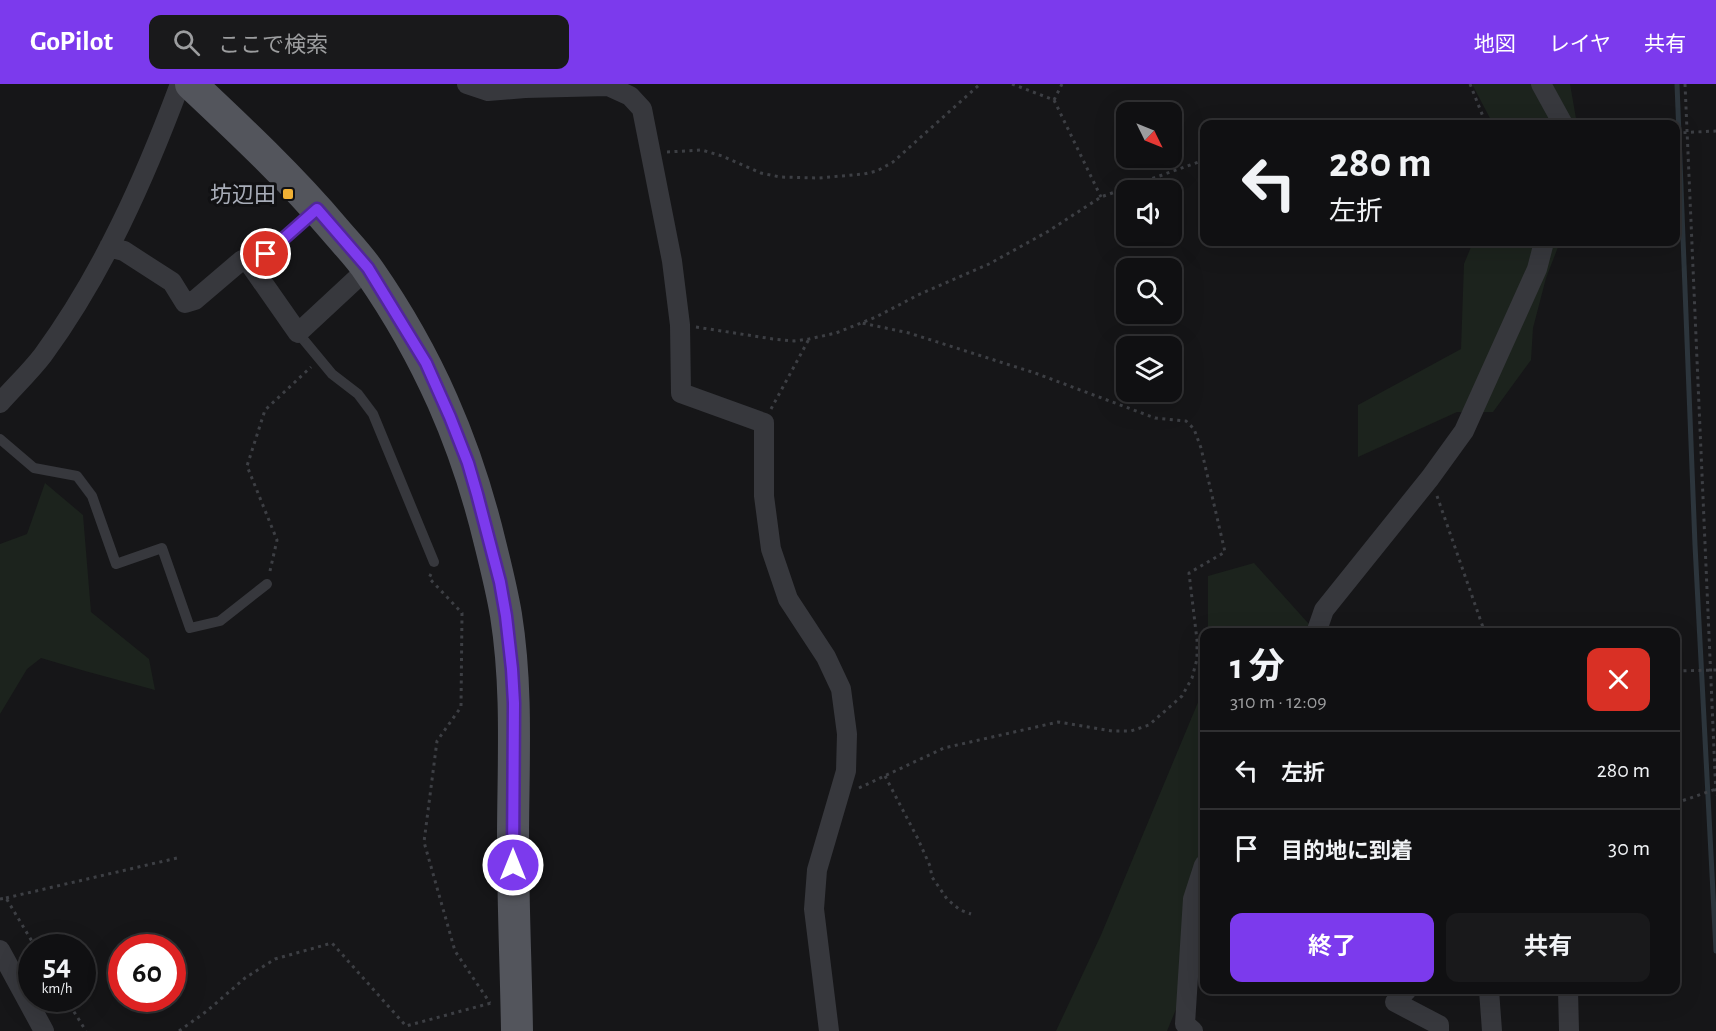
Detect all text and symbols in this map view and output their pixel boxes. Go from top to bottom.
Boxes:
search box [149,15,569,69]
icon: search [170,26,203,59]
text: GoPilot [30,28,113,56]
text: ここで検索 [218,34,328,56]
text: 地図 [1474,34,1516,55]
text: レイヤ [1549,34,1611,55]
text: 共有 [1644,34,1686,55]
north arrow [1116,102,1182,168]
map controls [1116,102,1182,402]
text: 280 m [1329,142,1432,184]
icon: left [1230,144,1308,222]
button: sound [1116,180,1182,246]
place label: 坊辺田 [210,183,276,206]
marker: 坊辺田 [281,187,295,201]
text: 左折 [1329,198,1383,225]
pin [240,228,291,279]
icon: arrive [249,237,282,270]
button: search [1116,258,1182,324]
button: layers [1116,336,1182,402]
button: close [1587,648,1650,711]
text: 1 分 [1230,649,1284,685]
text: 310 m · 12:09 [1230,692,1327,712]
icon: left [1230,754,1263,787]
text: 280 m [1597,759,1650,781]
text: 左折 [1281,762,1325,784]
icon: arrive [1230,832,1263,865]
position arrow [481,833,545,897]
text: 30 m [1608,837,1650,859]
text: 目的地に到着 [1281,840,1413,862]
button: 終了 [1230,913,1434,982]
button: 共有 [1446,913,1650,982]
speed limit sign: 60 [108,934,186,1012]
text: 54 [43,951,71,981]
text: km/h [42,981,72,996]

